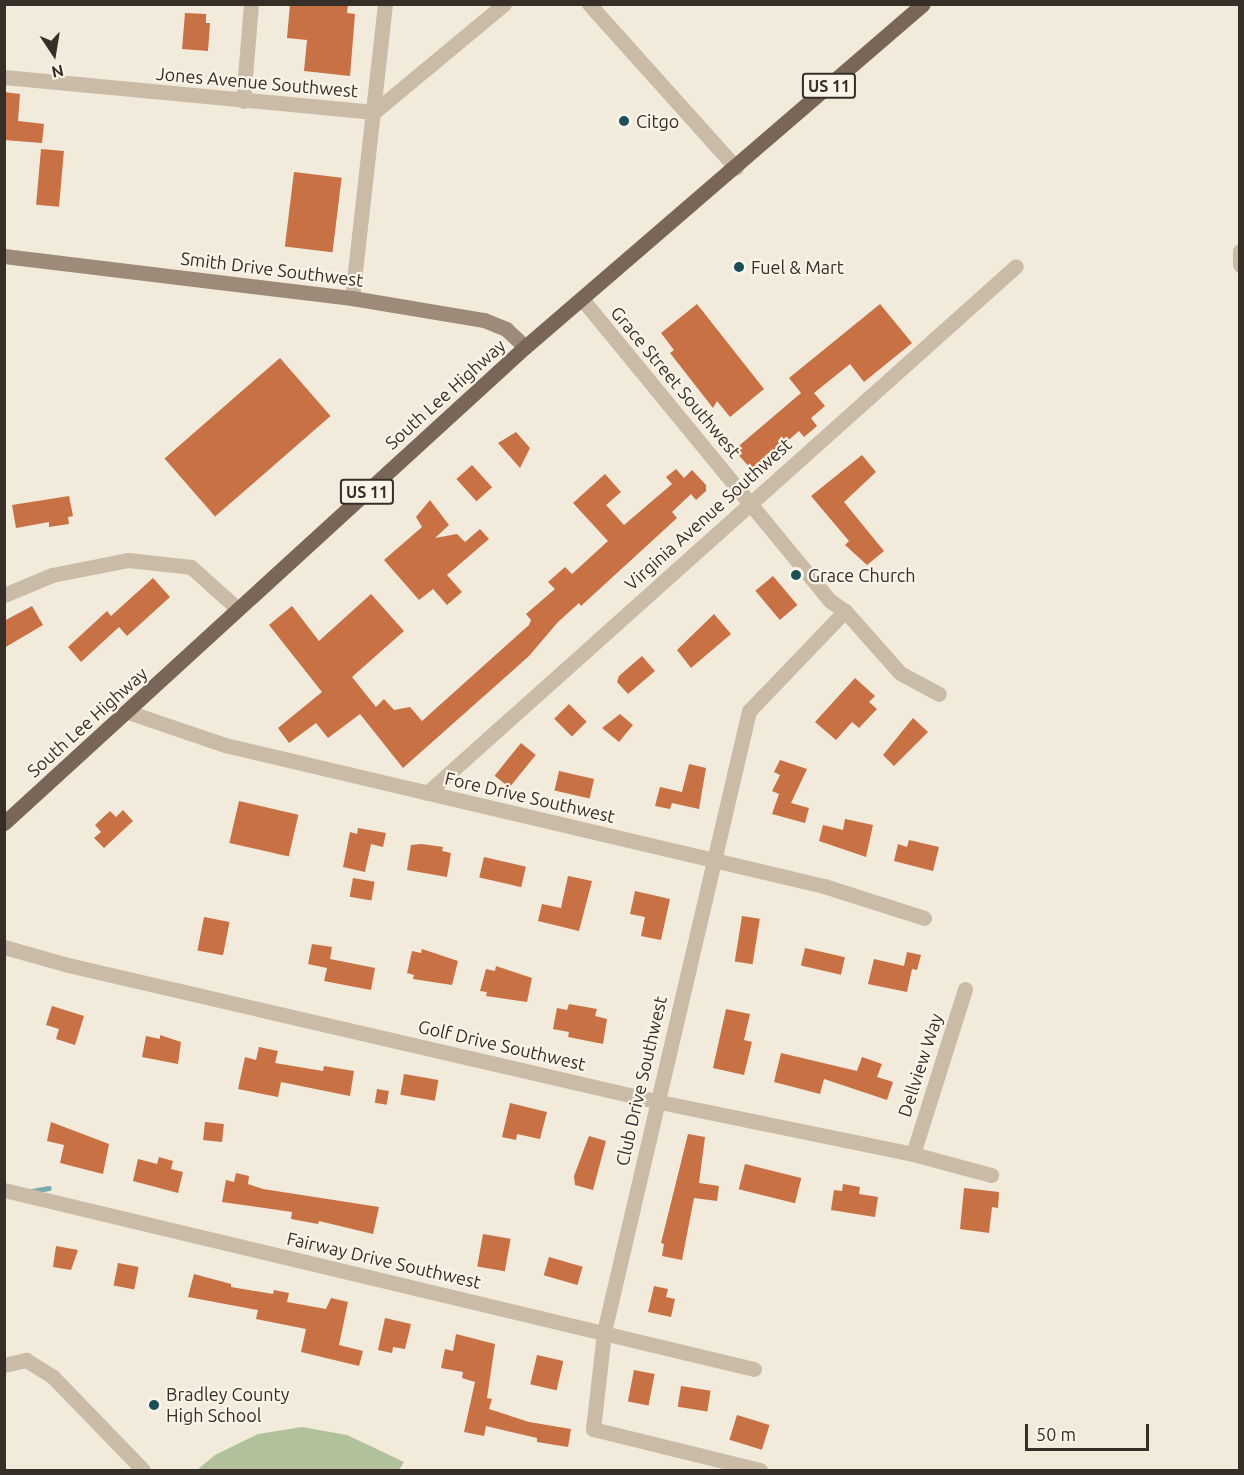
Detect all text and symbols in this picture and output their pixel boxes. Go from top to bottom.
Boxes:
north arrow [24,24,84,84]
text: N [50,62,65,82]
street label: Jones Avenue Southwest [155,62,359,102]
road number: US 11 [800,73,858,99]
place label: Citgo [636,110,679,132]
marker: Citgo [617,114,631,128]
street label: Smith Drive Southwest [179,247,365,291]
place label: Fuel & Mart [751,256,844,278]
marker: Fuel & Mart [732,260,746,274]
street label: Grace Street Southwest [606,302,746,462]
street label: South Lee Highway [380,334,510,454]
street label: Virginia Avenue Southwest [620,433,796,595]
road number: US 11 [338,479,395,505]
place label: Grace Church [808,564,915,586]
marker: Grace Church [789,568,803,582]
street label: South Lee Highway [22,662,152,782]
street label: Fore Drive Southwest [443,767,617,827]
street label: Club Drive Southwest [611,994,671,1168]
street label: Dellview Way [893,1011,947,1119]
street label: Golf Drive Southwest [416,1015,588,1075]
street label: Fairway Drive Southwest [285,1227,483,1293]
place label: Bradley County High School [166,1384,289,1426]
marker: Bradley County High School [147,1398,161,1412]
scale bar [1028,1412,1152,1450]
text: 50 m [1036,1424,1076,1444]

